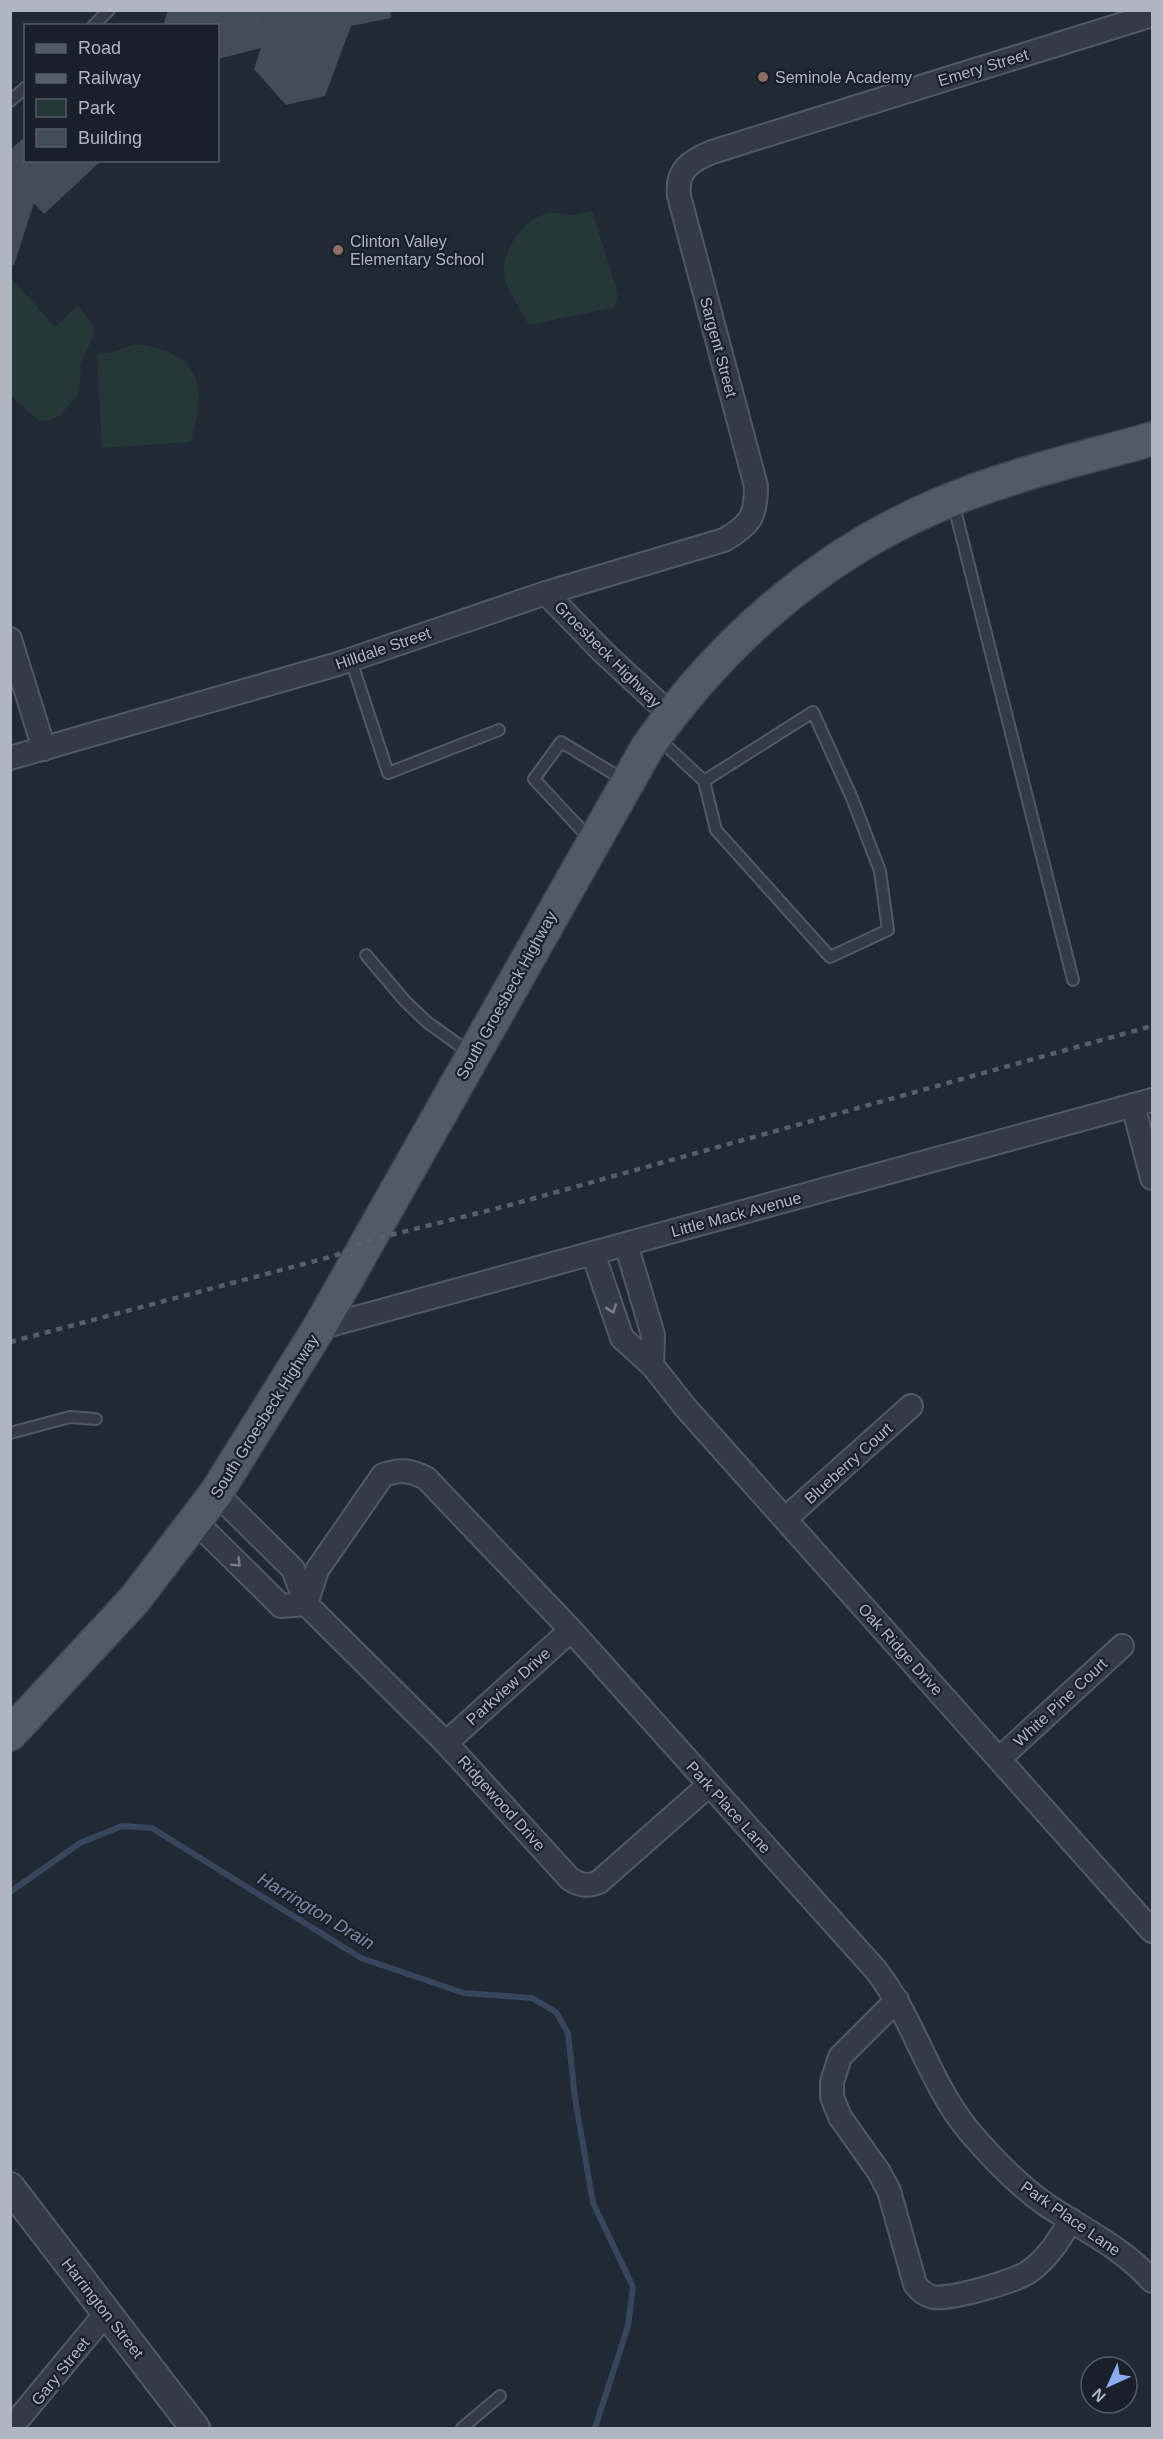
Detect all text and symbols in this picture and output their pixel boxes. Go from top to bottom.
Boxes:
legend [24,24,219,162]
text: Road [78,38,121,58]
street label: Emery Street [936,46,1031,89]
text: Railway [78,68,141,88]
place label: Seminole Academy [775,69,912,86]
marker: Seminole Academy [756,70,770,84]
text: Park [78,98,116,118]
text: Building [78,128,142,148]
place label: Clinton Valley Elementary School [350,233,484,268]
marker: Clinton Valley Elementary School [331,243,345,257]
street label: Sargent Street [697,295,740,400]
street label: Groesbeck Highway [551,598,664,711]
street label: Hilldale Street [333,624,434,673]
street label: South Groesbeck Highway [453,908,560,1082]
street label: Little Mack Avenue [669,1189,803,1240]
one-way arrow [605,1303,617,1314]
street label: South Groesbeck Highway [207,1331,322,1501]
street label: Blueberry Court [801,1419,896,1507]
one-way arrow [229,1555,240,1566]
street label: Oak Ridge Drive [855,1600,946,1699]
street label: Parkview Drive [463,1644,554,1728]
street label: White Pine Court [1010,1655,1111,1750]
street label: Ridgewood Drive [455,1752,549,1854]
street label: Park Place Lane [683,1758,774,1857]
water label: Harrington Drain [254,1868,378,1954]
street label: Park Place Lane [1018,2178,1124,2259]
street label: Harrington Street [58,2255,147,2362]
street label: Gary Street [28,2334,93,2408]
north arrow [1079,2355,1139,2415]
text: N [1089,2385,1109,2405]

